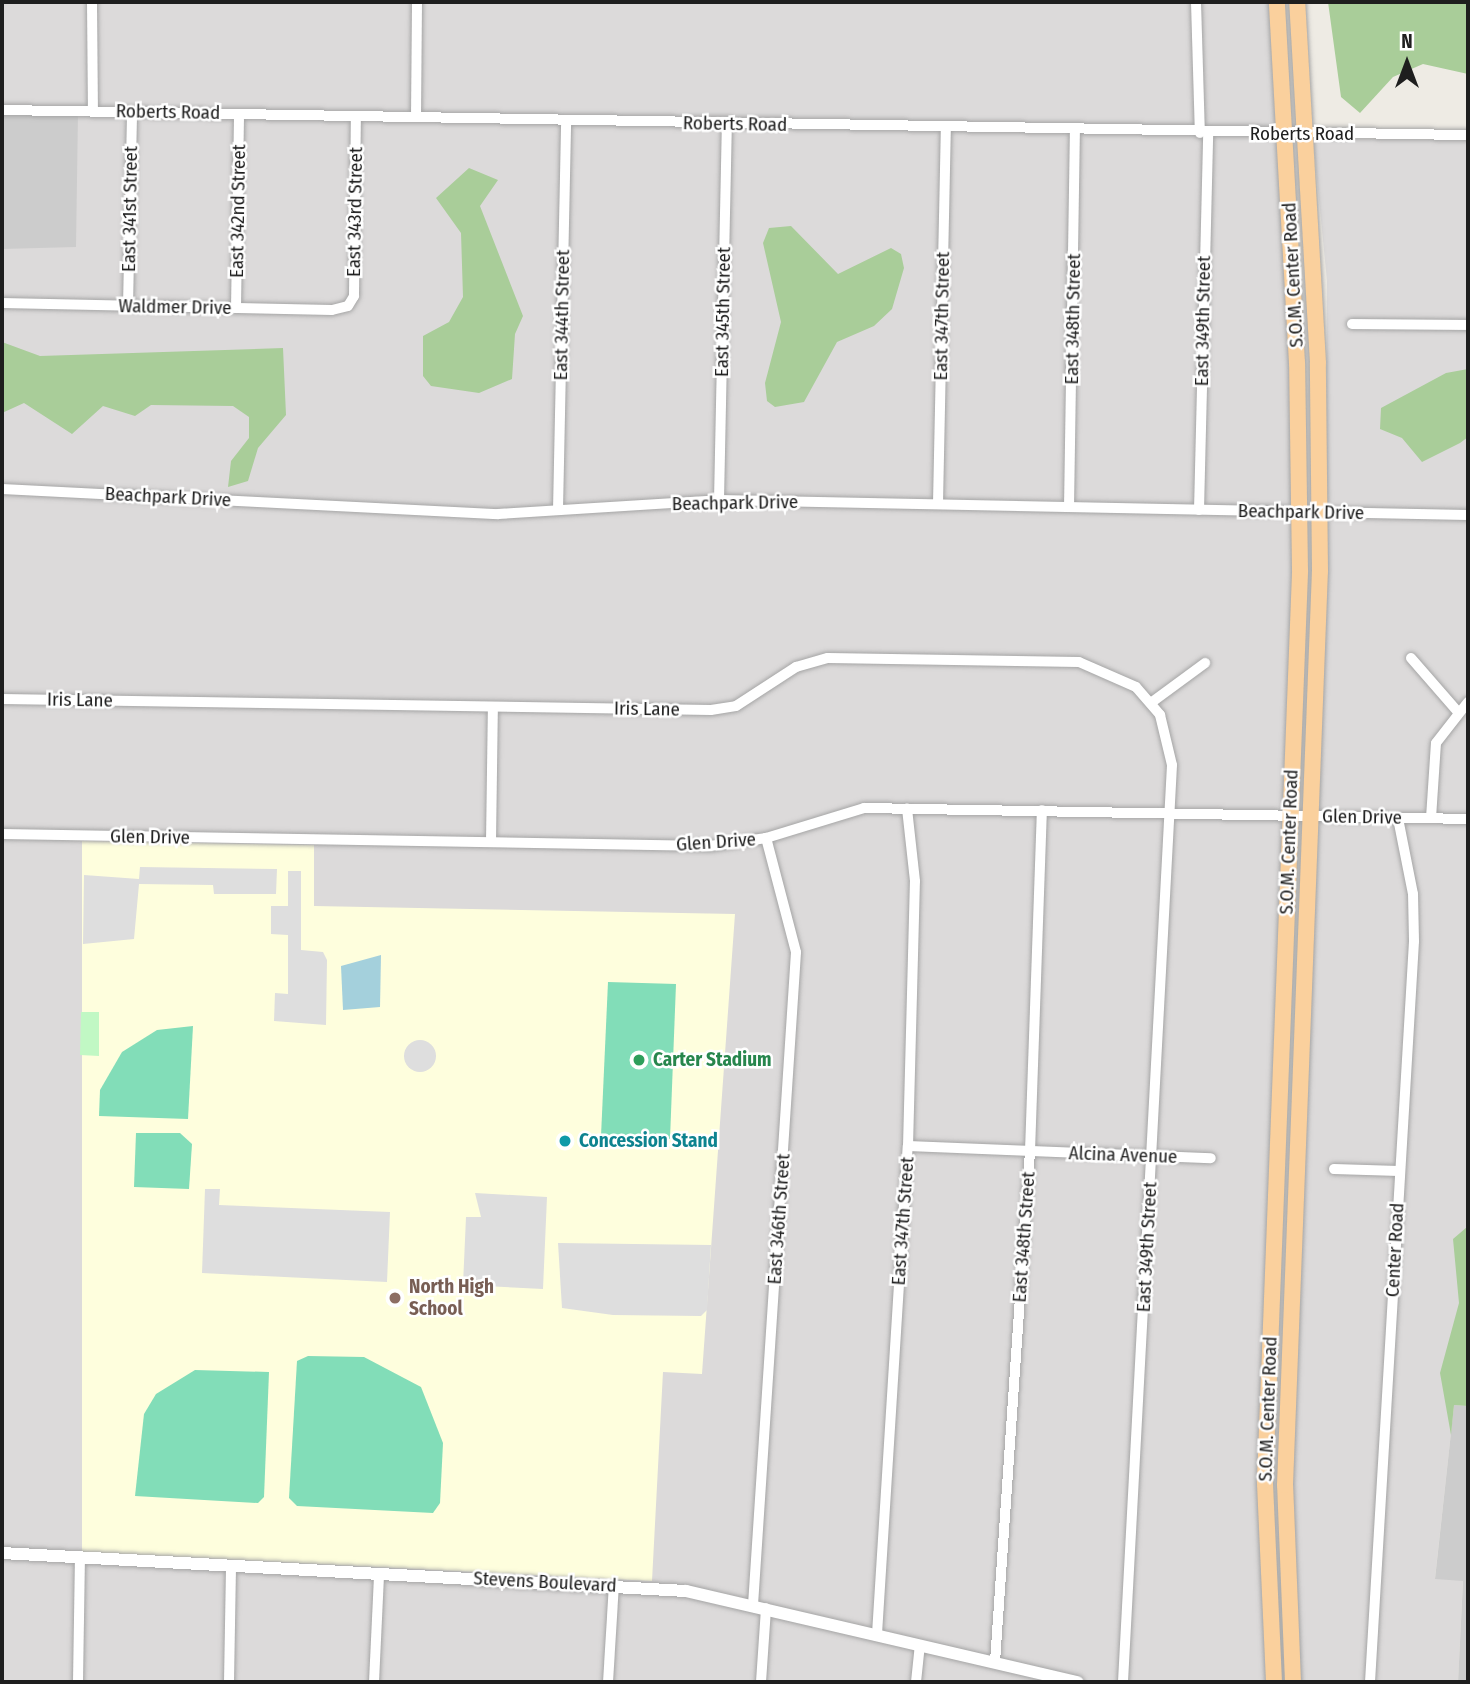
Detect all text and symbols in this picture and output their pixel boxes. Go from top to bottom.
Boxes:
north arrow [1372,28,1442,98]
text: N [1401,30,1413,53]
street label: Roberts Road [116,100,220,124]
street label: Roberts Road [683,112,787,136]
street label: Roberts Road [1250,123,1354,145]
street label: East 342nd Street [225,144,251,278]
street label: East 341st Street [118,146,142,272]
street label: East 343rd Street [342,147,368,277]
street label: S.O.M. Center Road [1278,202,1308,348]
street label: East 345th Street [710,247,736,377]
street label: East 344th Street [549,249,575,381]
street label: East 347th Street [929,251,955,381]
street label: East 348th Street [1060,253,1086,385]
street label: East 349th Street [1190,255,1216,387]
street label: Waldmer Drive [118,295,232,319]
street label: Beachpark Drive [104,482,232,512]
street label: Beachpark Drive [672,490,798,516]
street label: Beachpark Drive [1238,499,1364,525]
street label: Iris Lane [47,688,113,712]
street label: Iris Lane [614,697,680,721]
street label: S.O.M. Center Road [1275,769,1303,915]
street label: Glen Drive [1322,805,1402,829]
street label: Glen Drive [110,825,190,849]
street label: Glen Drive [675,828,757,856]
place label: Carter Stadium [653,1049,771,1071]
marker: Carter Stadium [631,1052,647,1068]
place label: Concession Stand [579,1130,718,1152]
marker: Concession Stand [557,1133,573,1149]
street label: Alcina Avenue [1068,1142,1178,1168]
street label: East 346th Street [763,1153,795,1285]
street label: East 347th Street [887,1156,919,1286]
street label: East 348th Street [1008,1171,1040,1303]
street label: East 349th Street [1132,1181,1162,1313]
street label: Center Road [1381,1202,1409,1298]
place label: North High School [409,1276,494,1320]
marker: North High School [387,1290,403,1306]
street label: S.O.M. Center Road [1254,1336,1282,1482]
street label: Stevens Boulevard [473,1567,617,1597]

